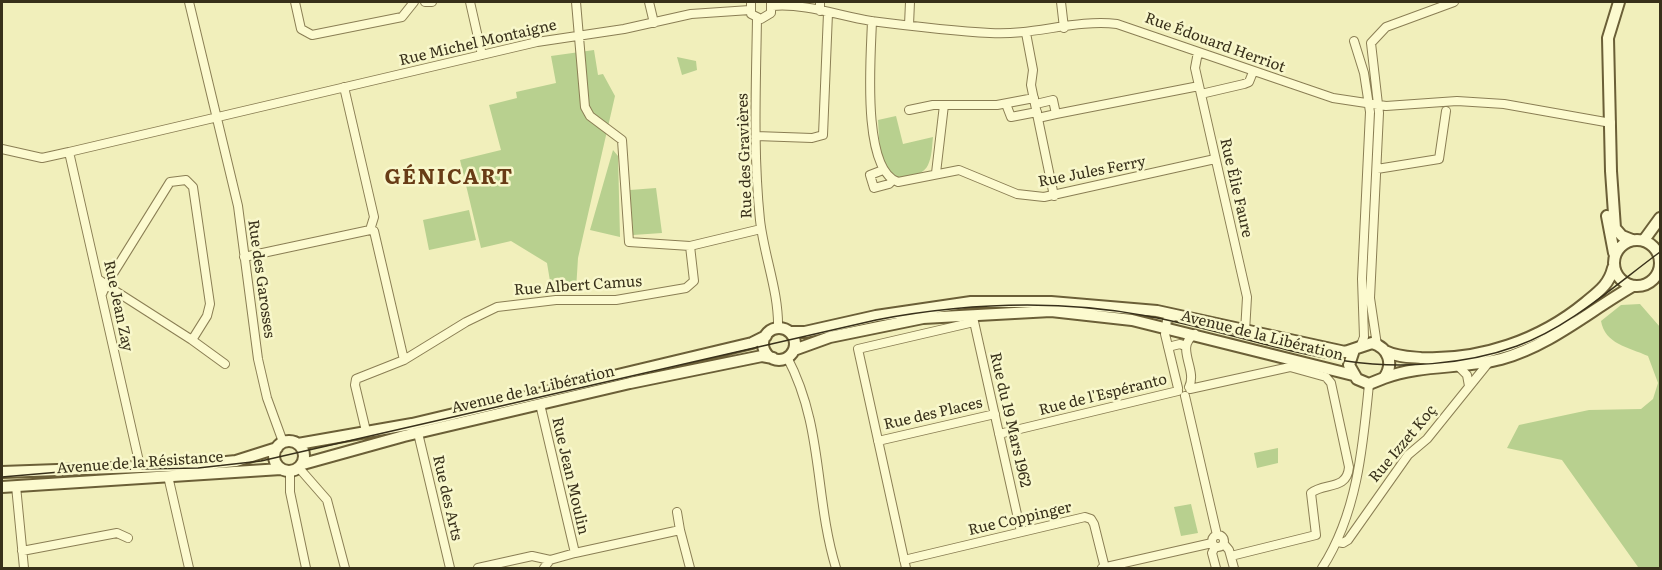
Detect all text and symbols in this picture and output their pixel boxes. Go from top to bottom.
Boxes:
street label: Rue Édouard Herriot [1142,9,1288,77]
street label: Rue Michel Montaigne [398,16,558,70]
street label: Rue des Gravières [734,93,756,219]
street label: Rue Élie Faure [1216,137,1256,239]
street label: Rue Jules Ferry [1037,153,1147,191]
district label: GÉNICART [384,165,514,191]
street label: Rue des Garosses [244,219,278,339]
street label: Rue Jean Zay [100,259,136,353]
street label: Rue Albert Camus [513,273,643,299]
street label: Avenue de la Libération [1179,307,1345,365]
street label: Rue du 19 Mars 1962 [986,351,1034,489]
street label: Avenue de la Libération [450,362,616,418]
street label: Rue de l'Espéranto [1037,370,1169,420]
street label: Rue des Places [882,394,984,434]
street label: Rue Izzet Koç [1366,402,1440,486]
street label: Rue Jean Moulin [548,416,592,536]
street label: Avenue de la Résistance [56,448,224,478]
street label: Rue des Arts [428,453,466,543]
street label: Rue Coppinger [966,498,1074,540]

